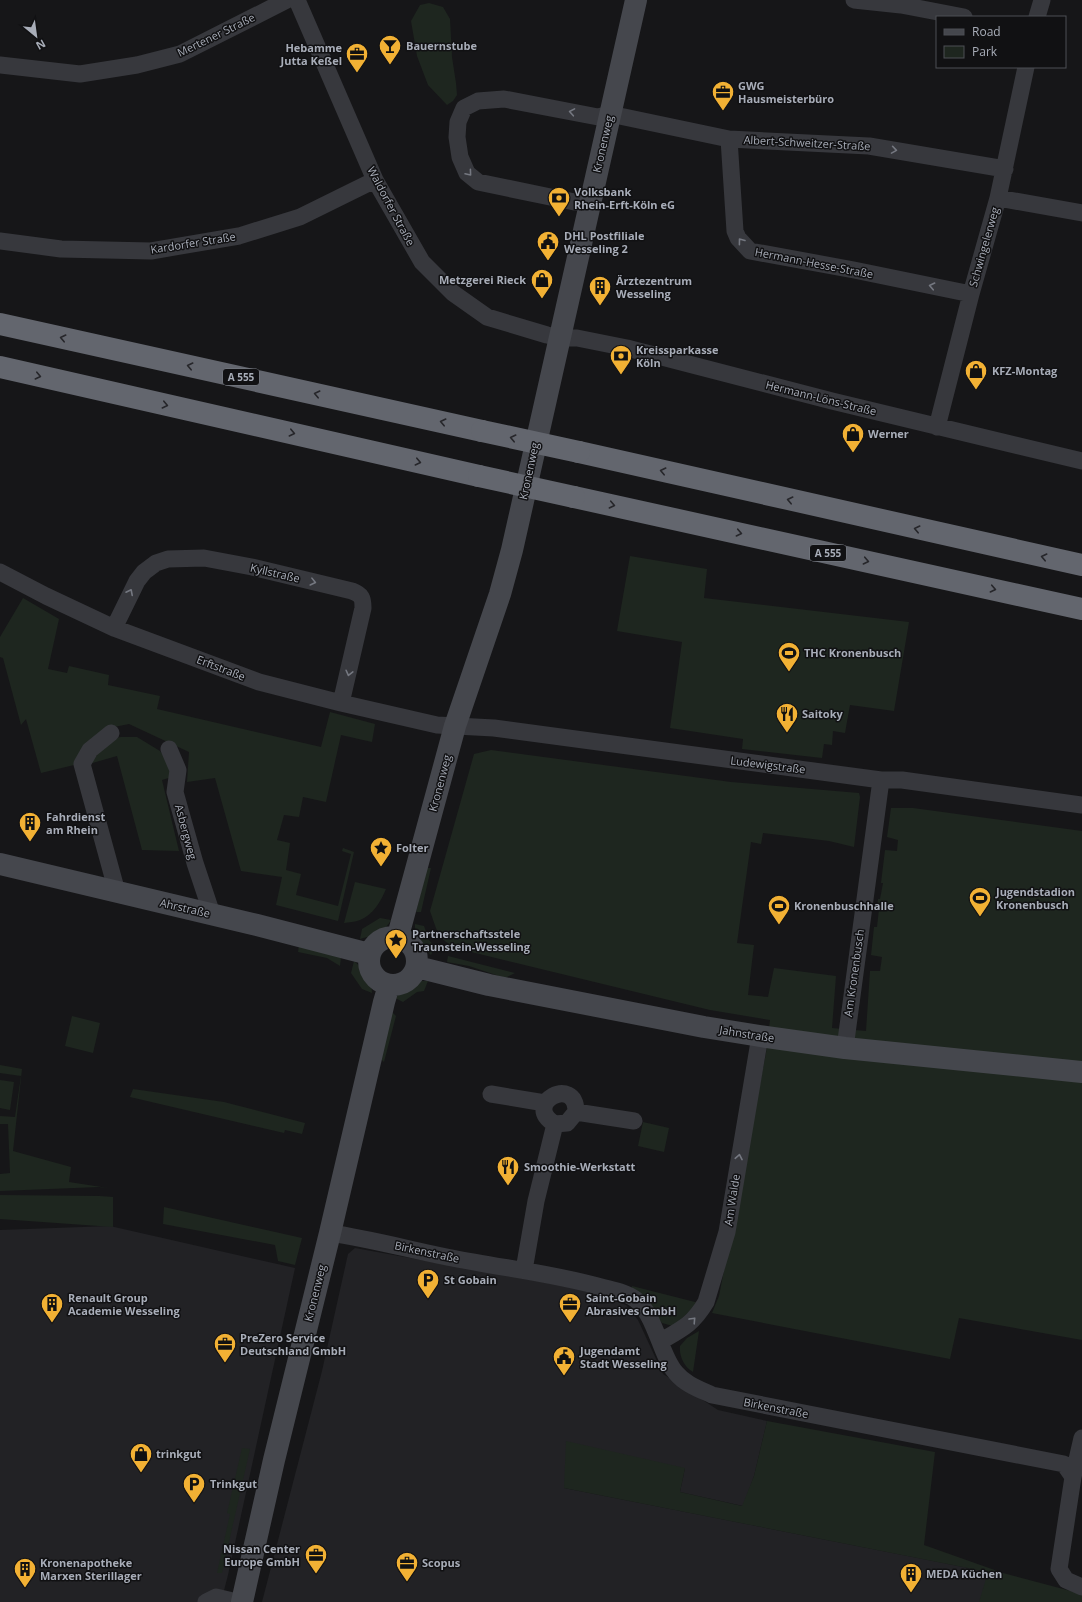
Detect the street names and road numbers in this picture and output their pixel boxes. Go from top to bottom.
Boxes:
street label: Mertener Straße [175,9,257,60]
street label: Kronenweg [589,114,616,174]
street label: Albert-Schweitzer-Straße [743,132,871,153]
street label: Waldorfer Straße [364,164,419,248]
street label: Schwingelerweg [965,205,1002,289]
street label: Kardorfer Straße [149,228,237,257]
street label: Hermann-Hesse-Straße [754,244,875,281]
road number: A 555 [223,369,259,385]
street label: Hermann-Löns-Straße [764,376,878,419]
street label: Kronenweg [515,441,542,501]
road number: A 555 [810,545,846,561]
street label: Kyllstraße [249,560,301,586]
street label: Erftstraße [195,651,248,684]
street label: Ludewigstraße [730,752,806,777]
street label: Kronenweg [425,753,454,813]
street label: Asbergweg [172,803,201,861]
street label: Ahrstraße [159,894,212,921]
street label: Am Kronenbusch [840,928,867,1018]
street label: Jahnstraße [718,1022,776,1045]
street label: Am Walde [720,1173,743,1227]
street label: Birkenstraße [393,1237,461,1266]
street label: Kronenweg [300,1263,329,1323]
street label: Birkenstraße [742,1394,810,1421]

